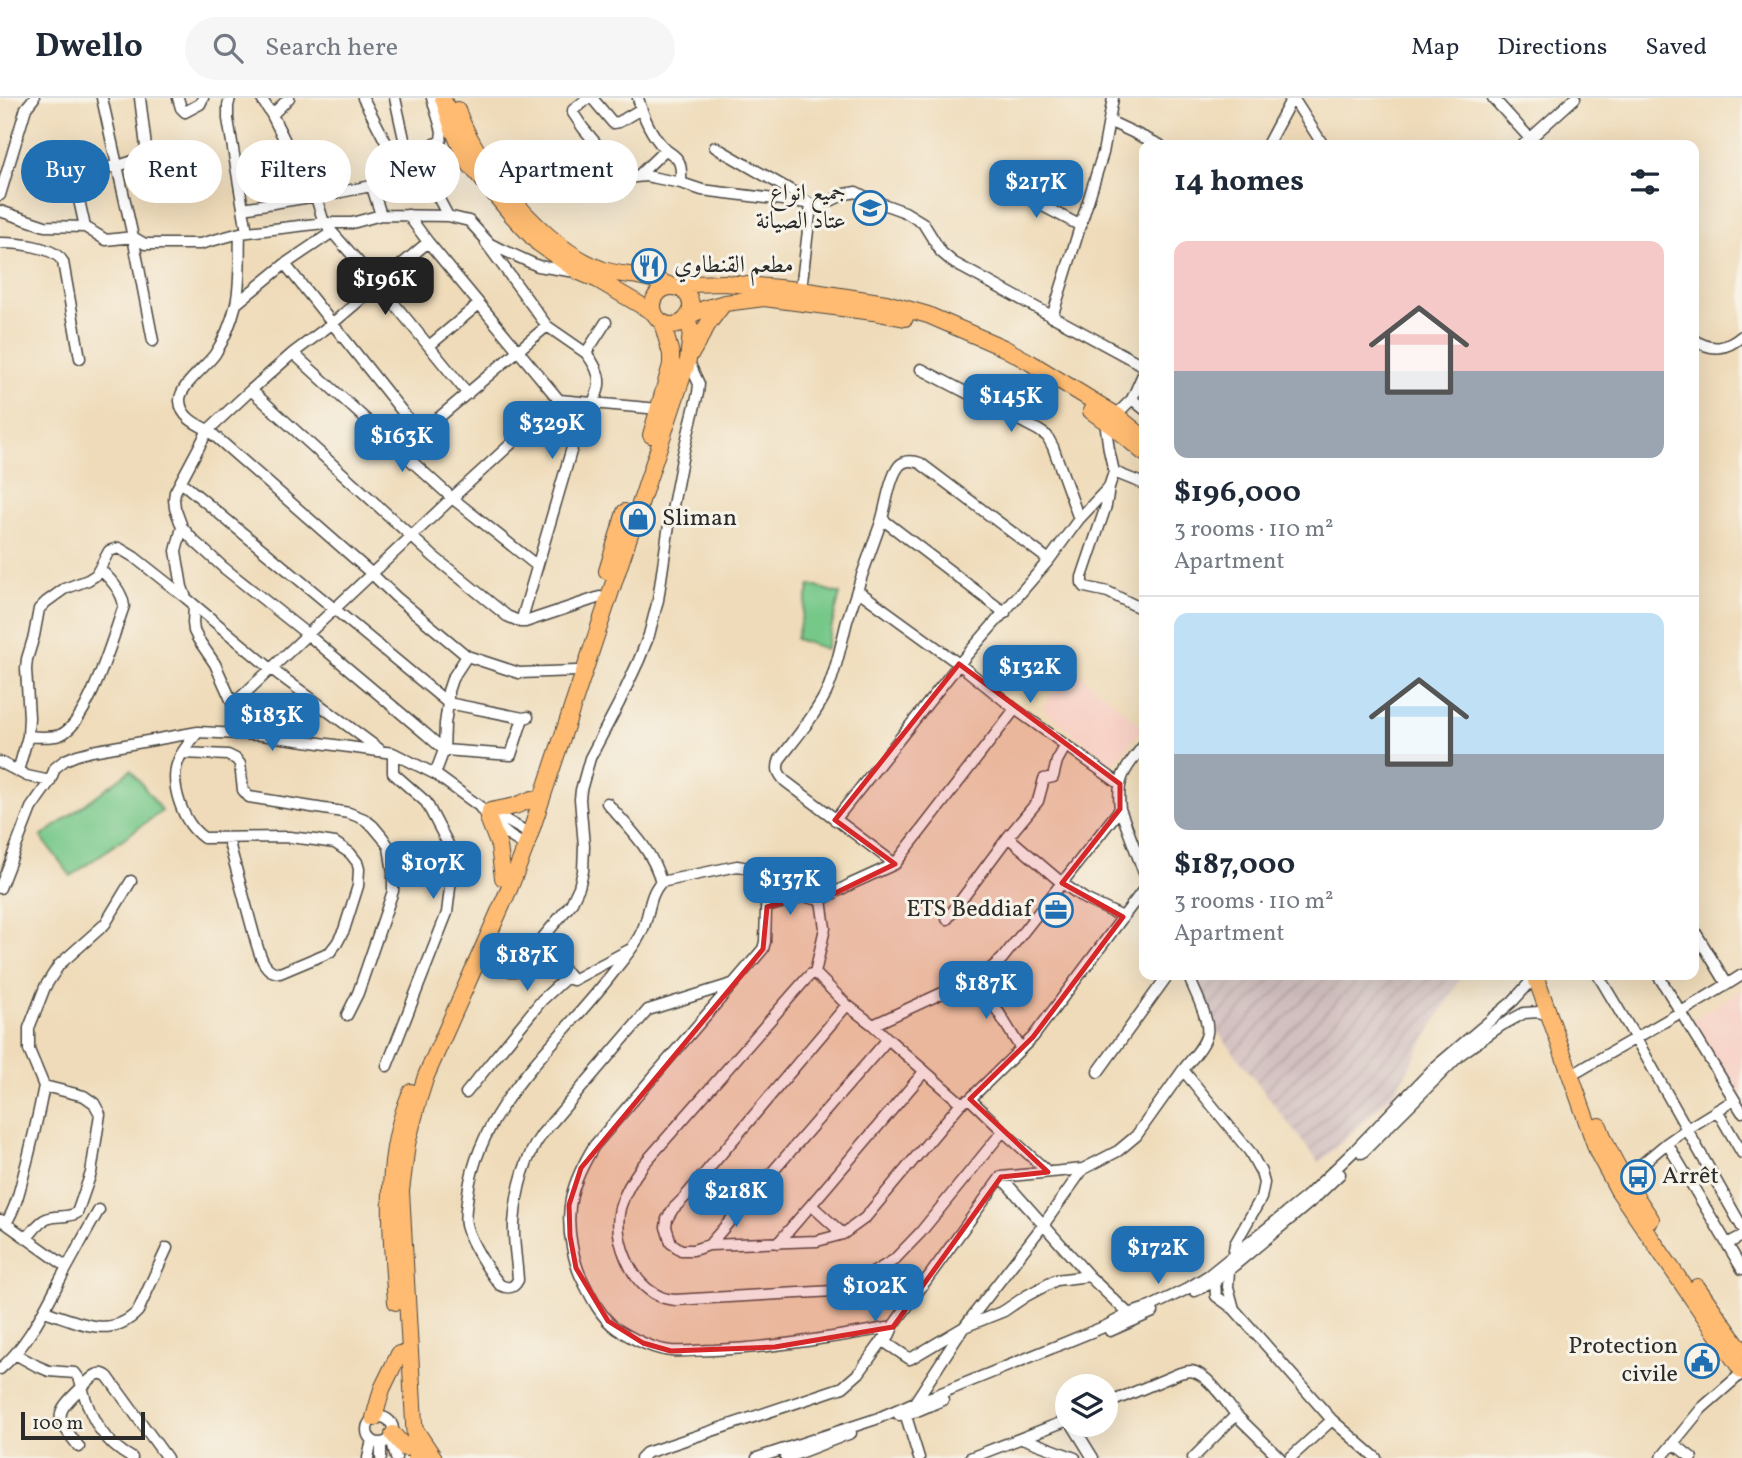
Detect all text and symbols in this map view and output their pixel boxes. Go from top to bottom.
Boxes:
search box [185,17,675,80]
text: Dwello [35,25,143,71]
icon: search [209,29,247,67]
text: Search here [265,30,398,66]
text: Map [1411,31,1459,65]
text: Directions [1497,31,1607,65]
text: Saved [1645,31,1707,65]
chip: Buy [21,140,110,203]
chip: Rent [124,140,222,203]
chip: Filters [236,140,351,203]
chip: New [365,140,460,203]
chip: Apartment [474,140,638,203]
pin: $217K [987,160,1085,220]
text: 14 homes [1174,161,1304,203]
icon: filters [1626,163,1664,201]
text: $217K [1005,167,1067,199]
place label: جميع انواع عتاد الصيانة [756,177,846,239]
school or university icon: جميع انواع عتاد الصيانة [851,189,889,227]
restaurant icon: مطعم القنطاوي [630,247,668,285]
place label: مطعم القنطاوي [674,249,794,286]
pin: $196K [336,258,434,317]
text: $196K [353,264,417,296]
icon: home [1356,287,1482,413]
pin: $145K [962,374,1060,434]
text: $145K [979,381,1043,413]
pin: $329K [503,402,601,461]
text: $329K [519,408,585,440]
pin: $163K [353,414,451,474]
text: $163K [371,421,433,453]
text: $196,000 [1174,472,1301,514]
shop icon: Sliman [619,500,657,538]
place label: Sliman [662,502,737,536]
text: 3 rooms · 110 m² [1174,514,1334,546]
text: Apartment [1174,546,1285,578]
pin: $132K [981,646,1079,705]
text: $132K [999,652,1061,684]
icon: home [1356,659,1482,785]
pin: $183K [223,694,321,753]
text: $183K [241,700,304,732]
pin: $107K [384,842,482,901]
text: $187,000 [1174,844,1295,886]
text: $107K [401,848,465,880]
pin: $137K [741,858,839,917]
text: $137K [759,864,821,896]
text: 3 rooms · 110 m² [1174,886,1334,918]
office icon: ETS Beddiaf [1037,891,1075,929]
place label: ETS Beddiaf [906,893,1035,927]
text: Apartment [1174,918,1285,950]
pin: $187K [478,934,576,993]
text: $187K [496,940,558,972]
pin: $187K [937,962,1035,1021]
text: $187K [955,968,1017,1000]
bus stop icon: Arrêt [1619,1158,1657,1196]
place label: Arrêt [1662,1160,1719,1194]
pin: $218K [687,1170,785,1229]
text: $218K [704,1176,768,1208]
pin: $172K [1109,1226,1207,1286]
text: $172K [1127,1233,1189,1265]
pin: $102K [826,1264,924,1324]
text: $102K [843,1271,907,1303]
place label: Protection civile [1568,1330,1678,1392]
public building icon: Protection civile [1683,1342,1721,1380]
map controls [1055,1374,1118,1437]
button: layers [1055,1374,1118,1437]
scale bar [21,1409,145,1441]
text: 100 m [32,1411,83,1437]

